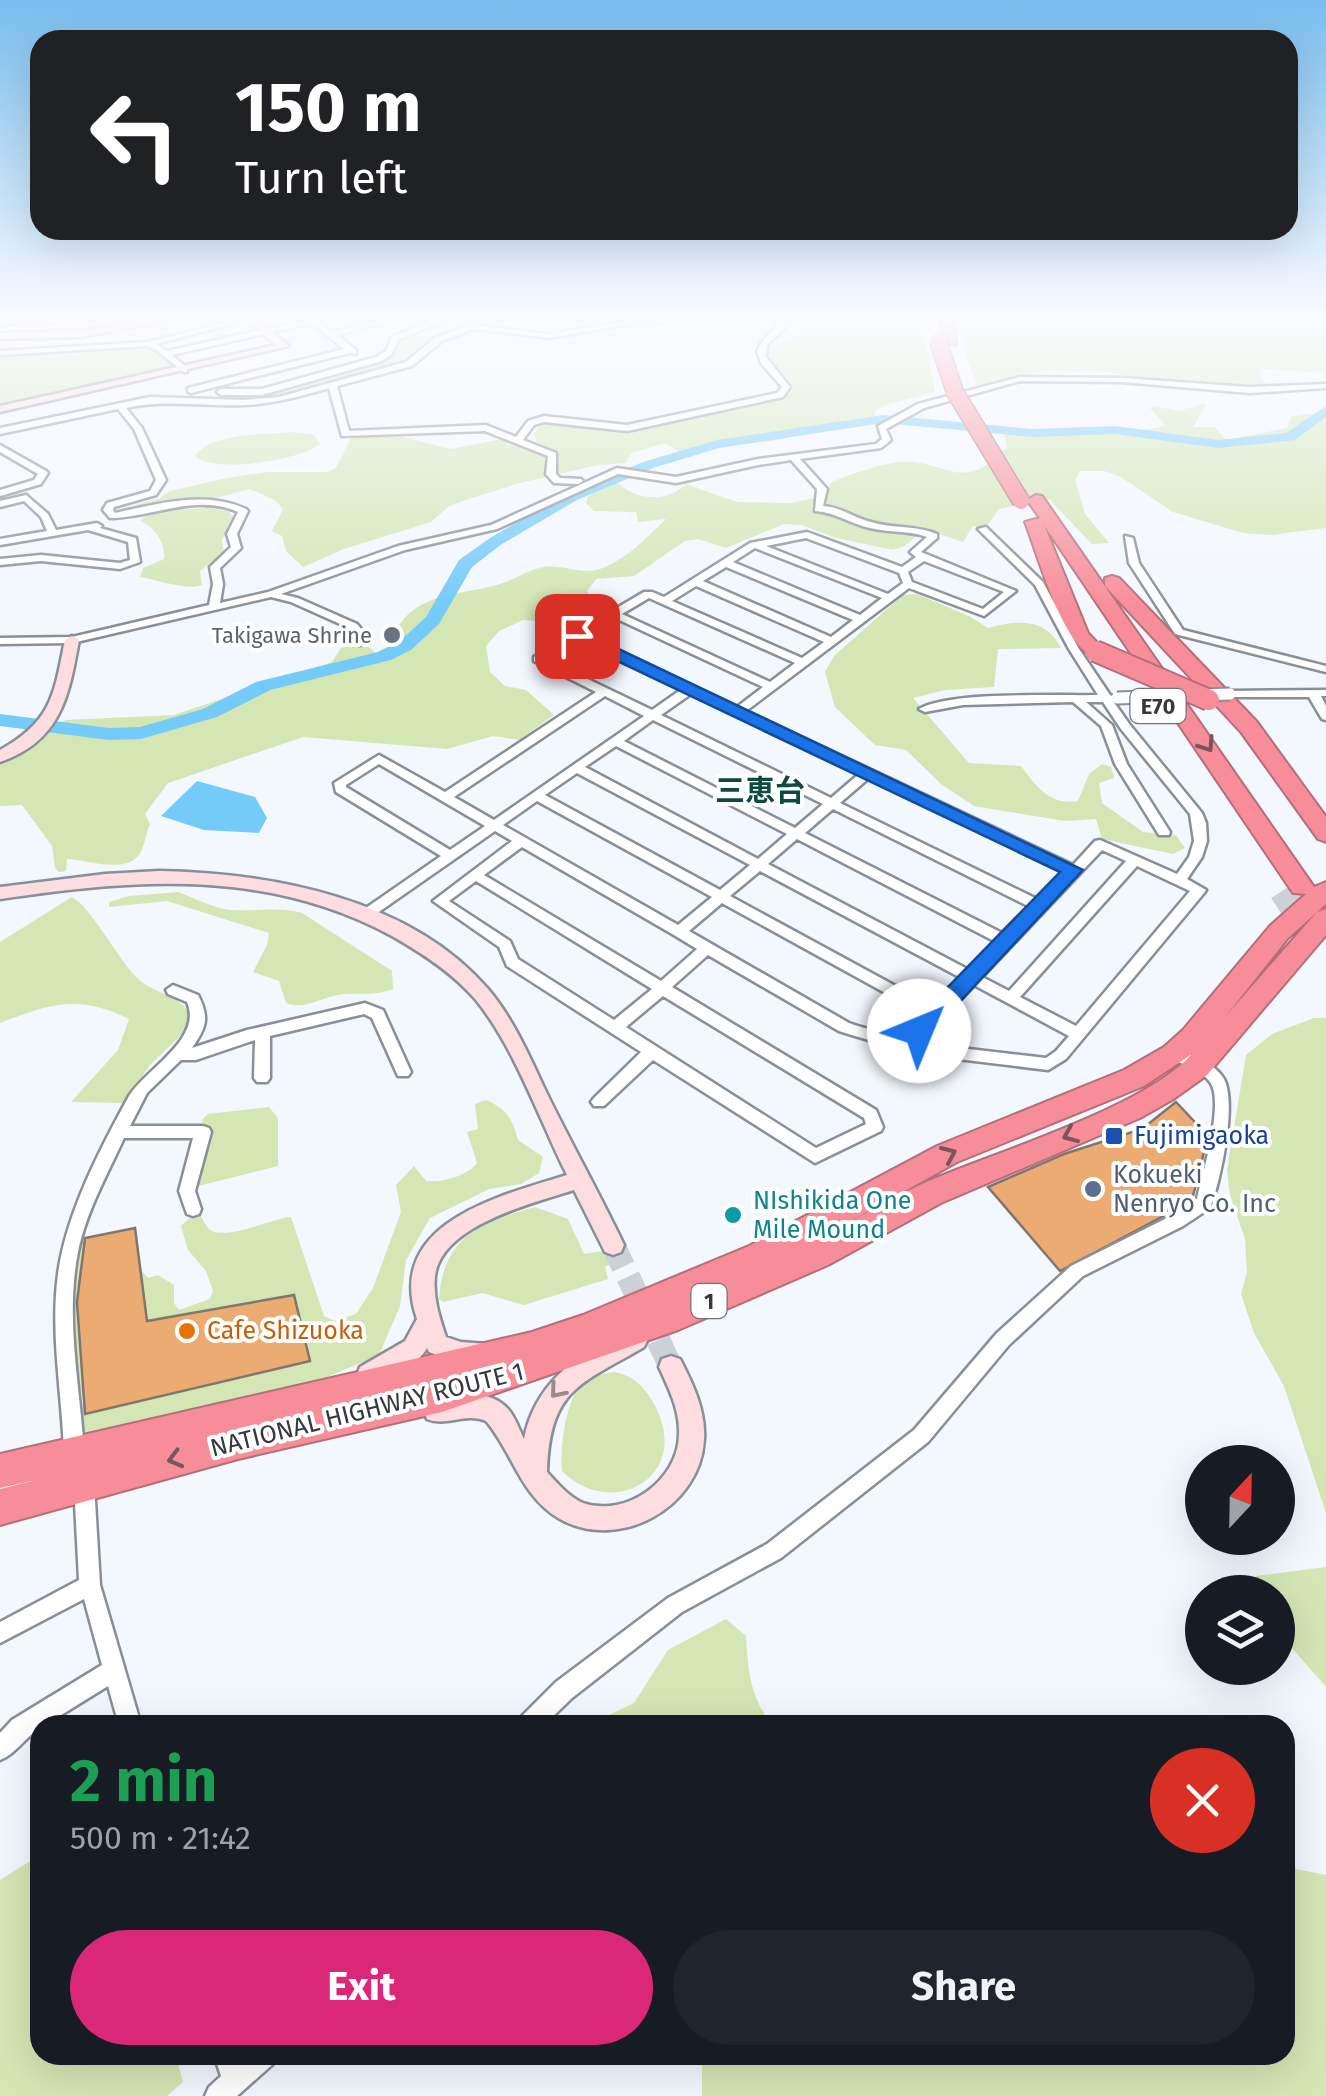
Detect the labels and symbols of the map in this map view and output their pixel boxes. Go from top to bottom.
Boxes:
pin [535,594,620,679]
place label: Takigawa Shrine [212,622,372,649]
marker: Takigawa Shrine [381,624,403,646]
road number: E70 [1130,689,1186,723]
one-way arrow [1194,735,1213,753]
district label: 三恵台 [715,773,805,809]
position arrow [867,979,971,1083]
place label: Fujimigaoka [1134,1121,1269,1151]
one-way arrow [1062,1124,1080,1144]
marker: Fujimigaoka [1103,1125,1125,1147]
one-way arrow [939,1146,957,1166]
place label: Kokueki Nenryo Co. Inc [1113,1160,1276,1219]
marker: Kokueki Nenryo Co. Inc [1082,1178,1104,1200]
place label: NIshikida One Mile Mound [753,1186,911,1245]
marker: NIshikida One Mile Mound [722,1204,744,1226]
road number: 1 [692,1284,726,1318]
place label: Cafe Shizuoka [207,1316,364,1346]
marker: Cafe Shizuoka [176,1320,198,1342]
street label: NATIONAL HIGHWAY ROUTE 1 [207,1356,527,1464]
one-way arrow [551,1380,569,1398]
north arrow [1185,1445,1295,1555]
one-way arrow [167,1447,184,1468]

